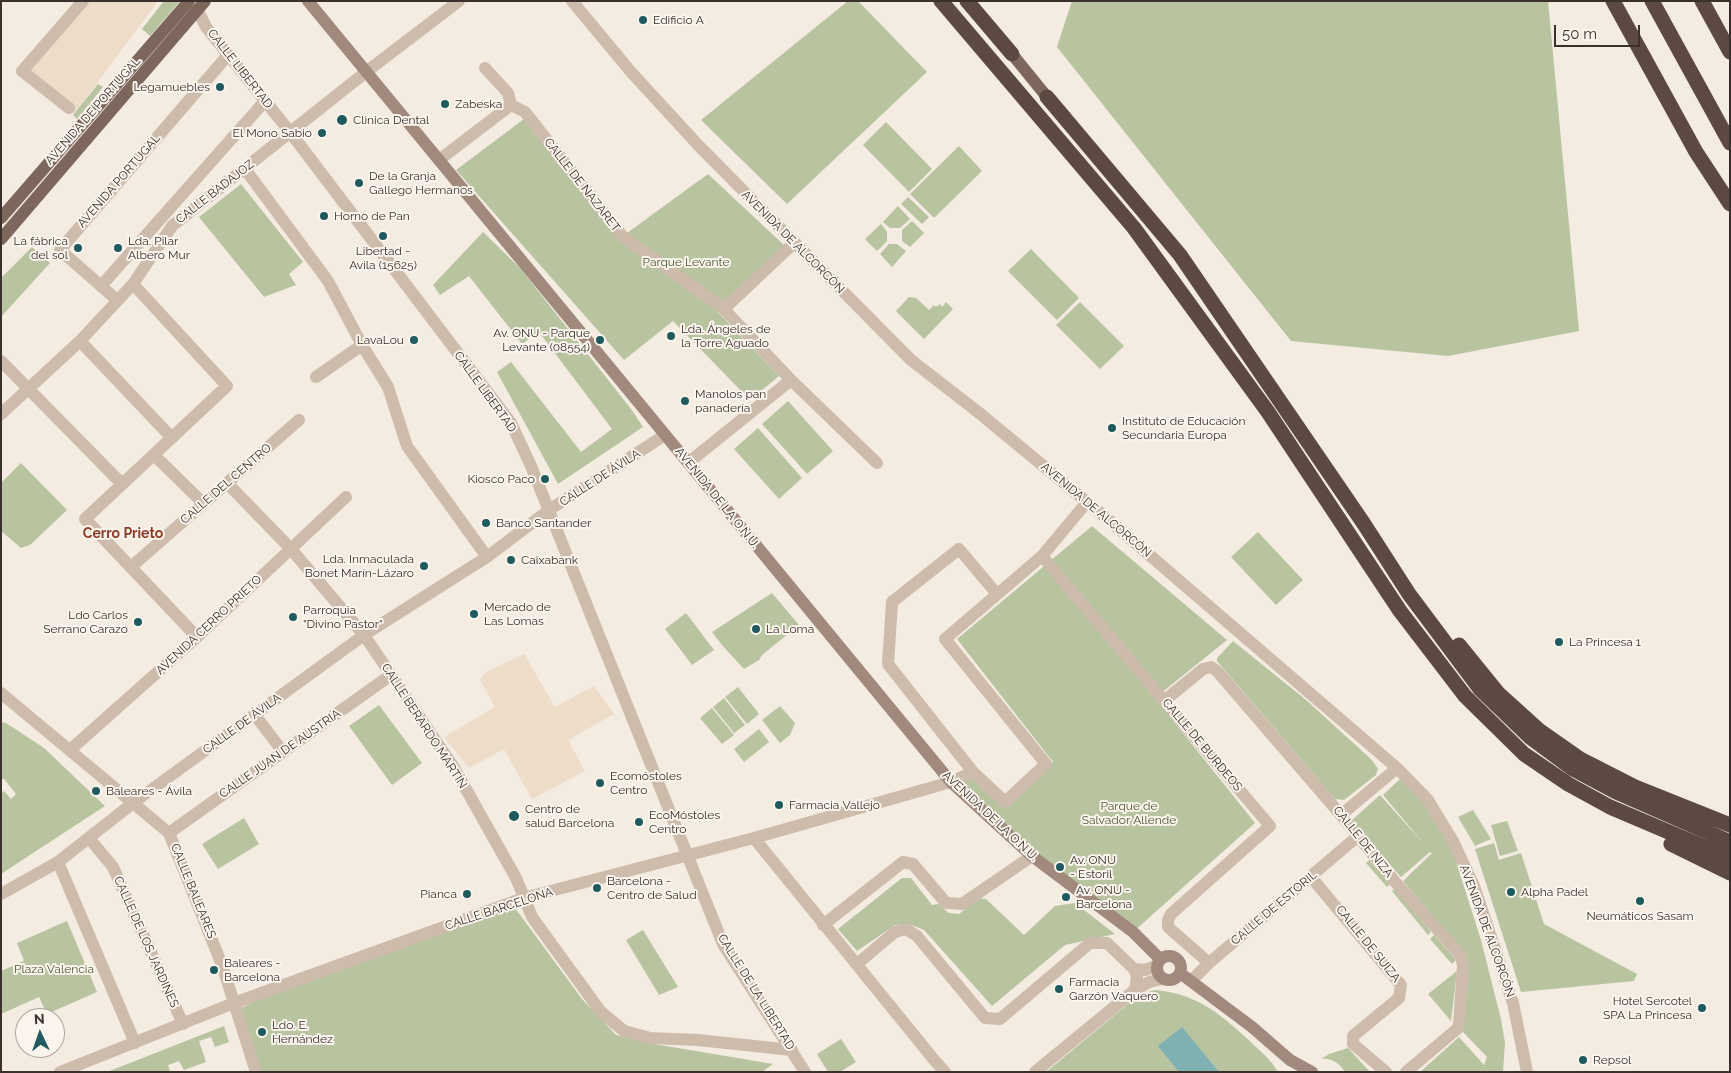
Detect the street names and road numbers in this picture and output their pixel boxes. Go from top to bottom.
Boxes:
street label: CALLE LIBERTAD [205,26,275,112]
street label: AVENIDA DE PORTUGAL [42,54,144,168]
street label: AVENIDA PORTUGAL [75,131,163,231]
street label: CALLE DE NAZARET [541,135,623,235]
street label: CALLE BADAJOZ [173,157,257,227]
street label: AVENIDA DE ALCORCÓN [739,188,847,296]
street label: CALLE LIBERTAD [451,349,519,435]
street label: CALLE DEL CENTRO [178,441,274,527]
street label: AVENIDA DE LA O.N.U. [672,445,762,551]
street label: CALLE DE ÁVILA [557,447,643,509]
street label: AVENIDA DE ALCORCÓN [1038,460,1154,560]
street label: AVENIDA CERRO PRIETO [153,572,265,678]
street label: CALLE BERARDO MARTÍN [378,661,470,791]
street label: CALLE DE ÁVILA [200,691,284,757]
street label: CALLE DE BURDEOS [1159,696,1245,794]
street label: CALLE JUAN DE AUSTRIA [217,707,343,801]
street label: AVENIDA DE LA O.N.U. [939,768,1041,864]
street label: CALLE DE NIZA [1330,803,1396,881]
street label: CALLE BALEARES [167,841,219,941]
street label: AVENIDA DE ALCORCÓN [1456,863,1518,999]
street label: CALLE DE ESTORIL [1228,868,1320,948]
street label: CALLE DE LOS JARDINES [110,874,182,1010]
street label: CALLE BARCELONA [443,885,555,933]
street label: CALLE DE SUIZA [1333,903,1403,985]
street label: CALLE DE LA LIBERTAD [714,931,798,1053]

